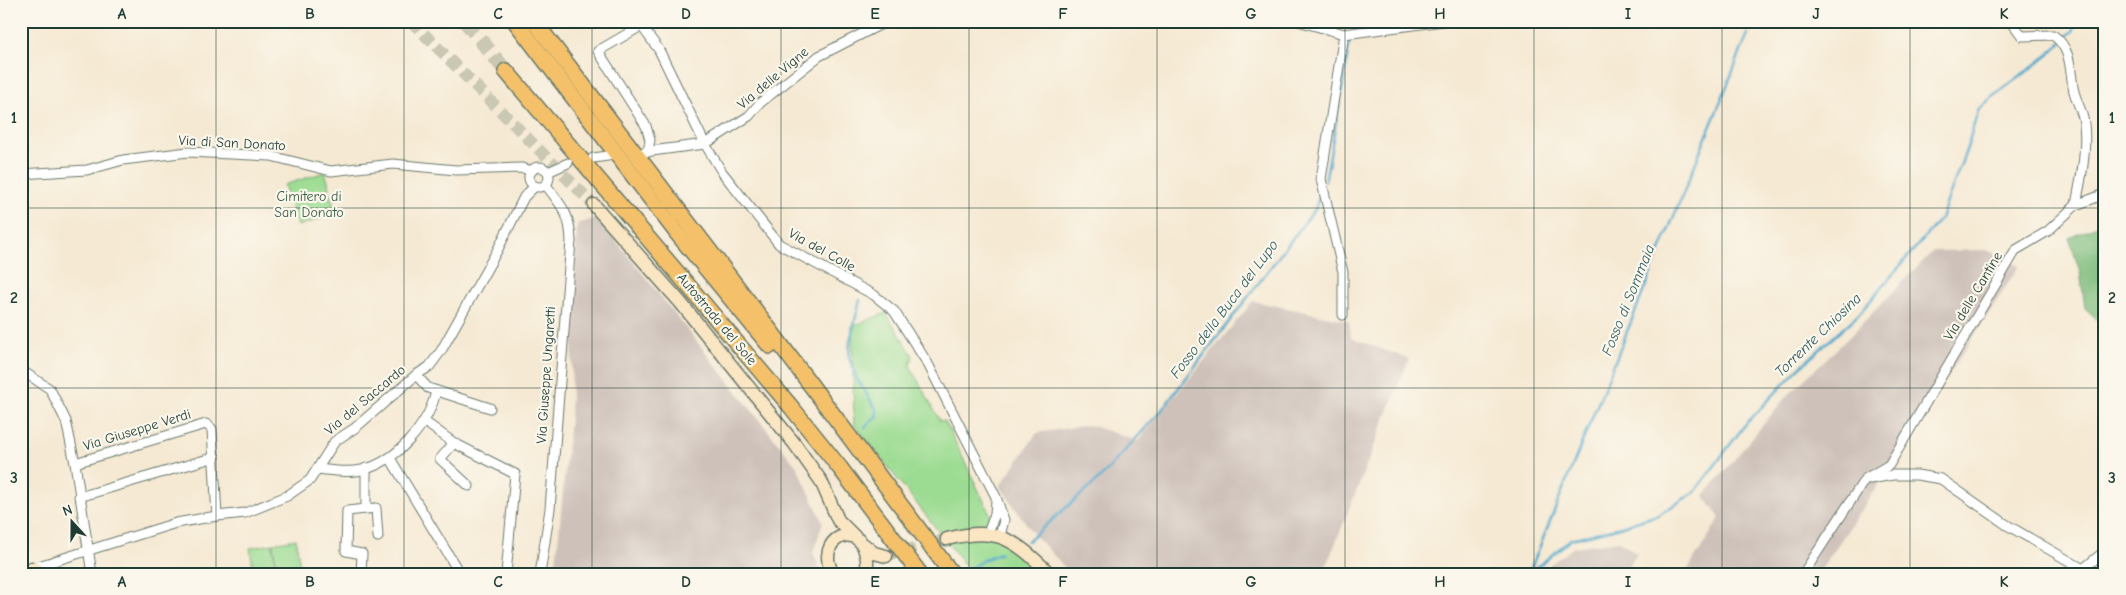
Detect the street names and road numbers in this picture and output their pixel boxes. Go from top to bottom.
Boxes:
street label: Via delle Vigne [734,43,812,113]
street label: Via di San Donato [178,132,286,154]
street label: Via del Colle [786,225,858,275]
street label: Via delle Cantine [1940,249,2006,343]
street label: Autostrada del Sole [673,269,761,369]
street label: Via Giuseppe Ungaretti [533,306,559,444]
street label: Via del Saccardo [321,361,409,439]
street label: Via Giuseppe Verdi [81,406,193,454]

